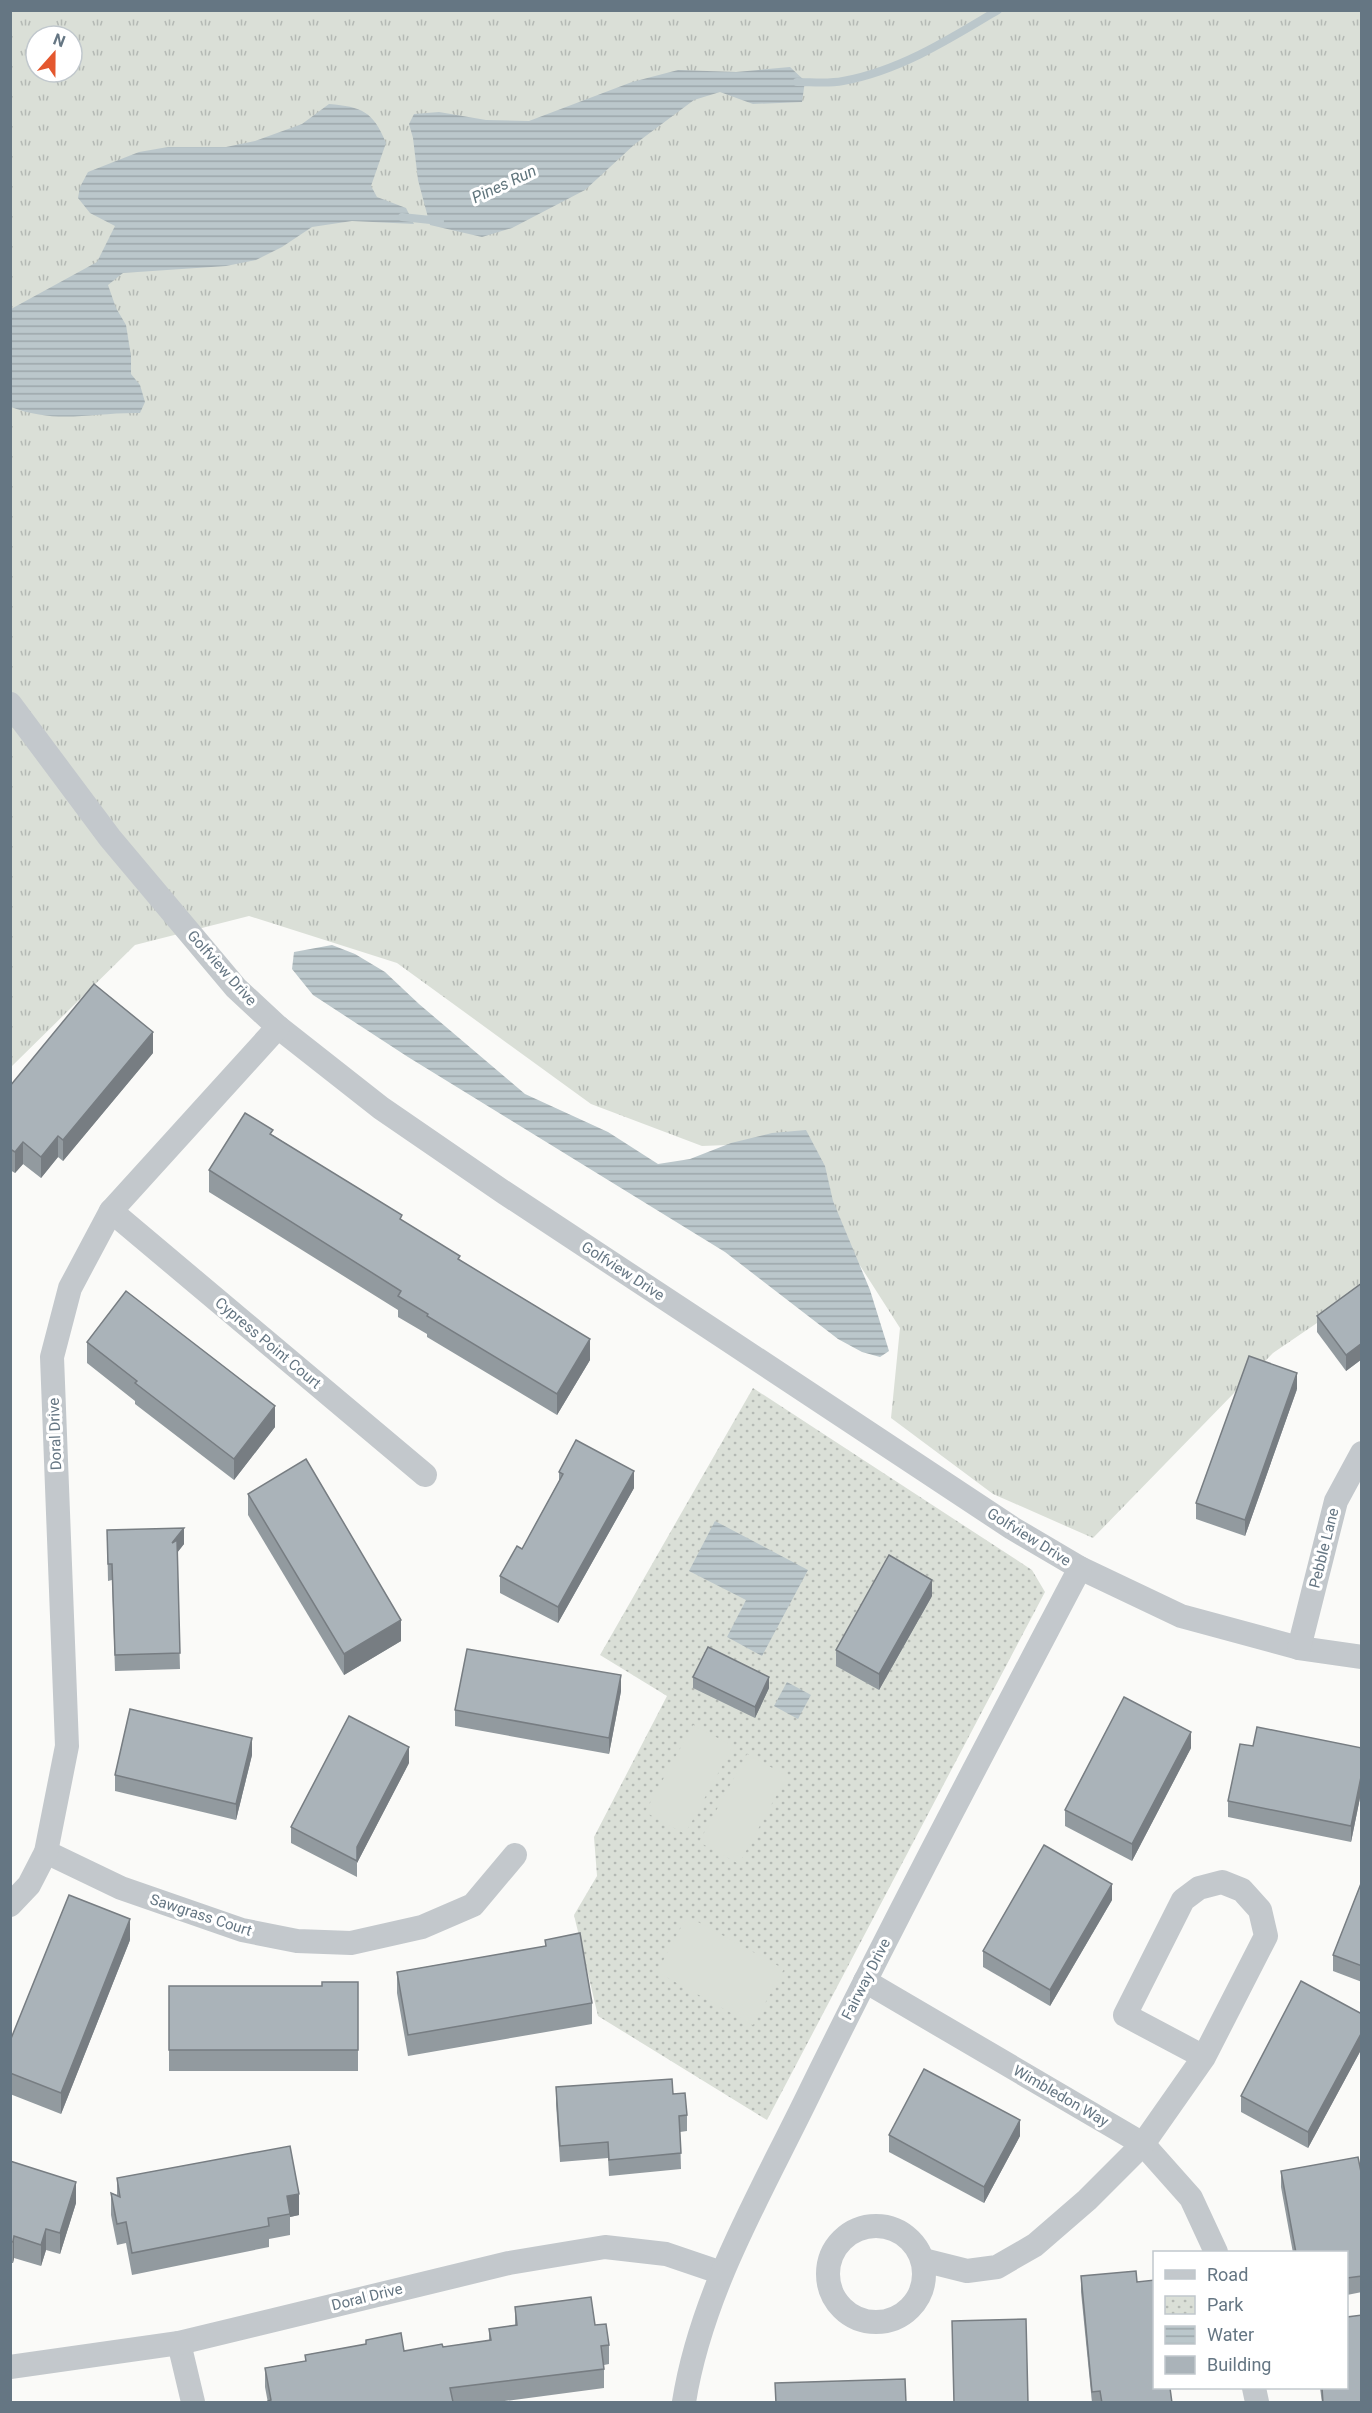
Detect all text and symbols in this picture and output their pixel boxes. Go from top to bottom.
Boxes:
north arrow [24,24,84,84]
text: N [51,30,68,51]
water label: Pines Run [469,161,539,207]
street label: Golfview Drive [183,927,261,1009]
street label: Golfview Drive [578,1238,668,1304]
street label: Cypress Point Court [211,1293,325,1393]
street label: Doral Drive [45,1397,65,1471]
street label: Golfview Drive [984,1504,1074,1570]
street label: Pebble Lane [1305,1506,1343,1590]
street label: Sawgrass Court [148,1890,254,1940]
street label: Fairway Drive [838,1935,894,2023]
street label: Wimbledon Way [1010,2061,1112,2131]
legend [1153,2251,1348,2389]
text: Road [1207,2264,1248,2285]
street label: Doral Drive [330,2279,404,2314]
text: Park [1207,2294,1244,2315]
text: Water [1207,2324,1254,2345]
text: Building [1207,2354,1271,2375]

